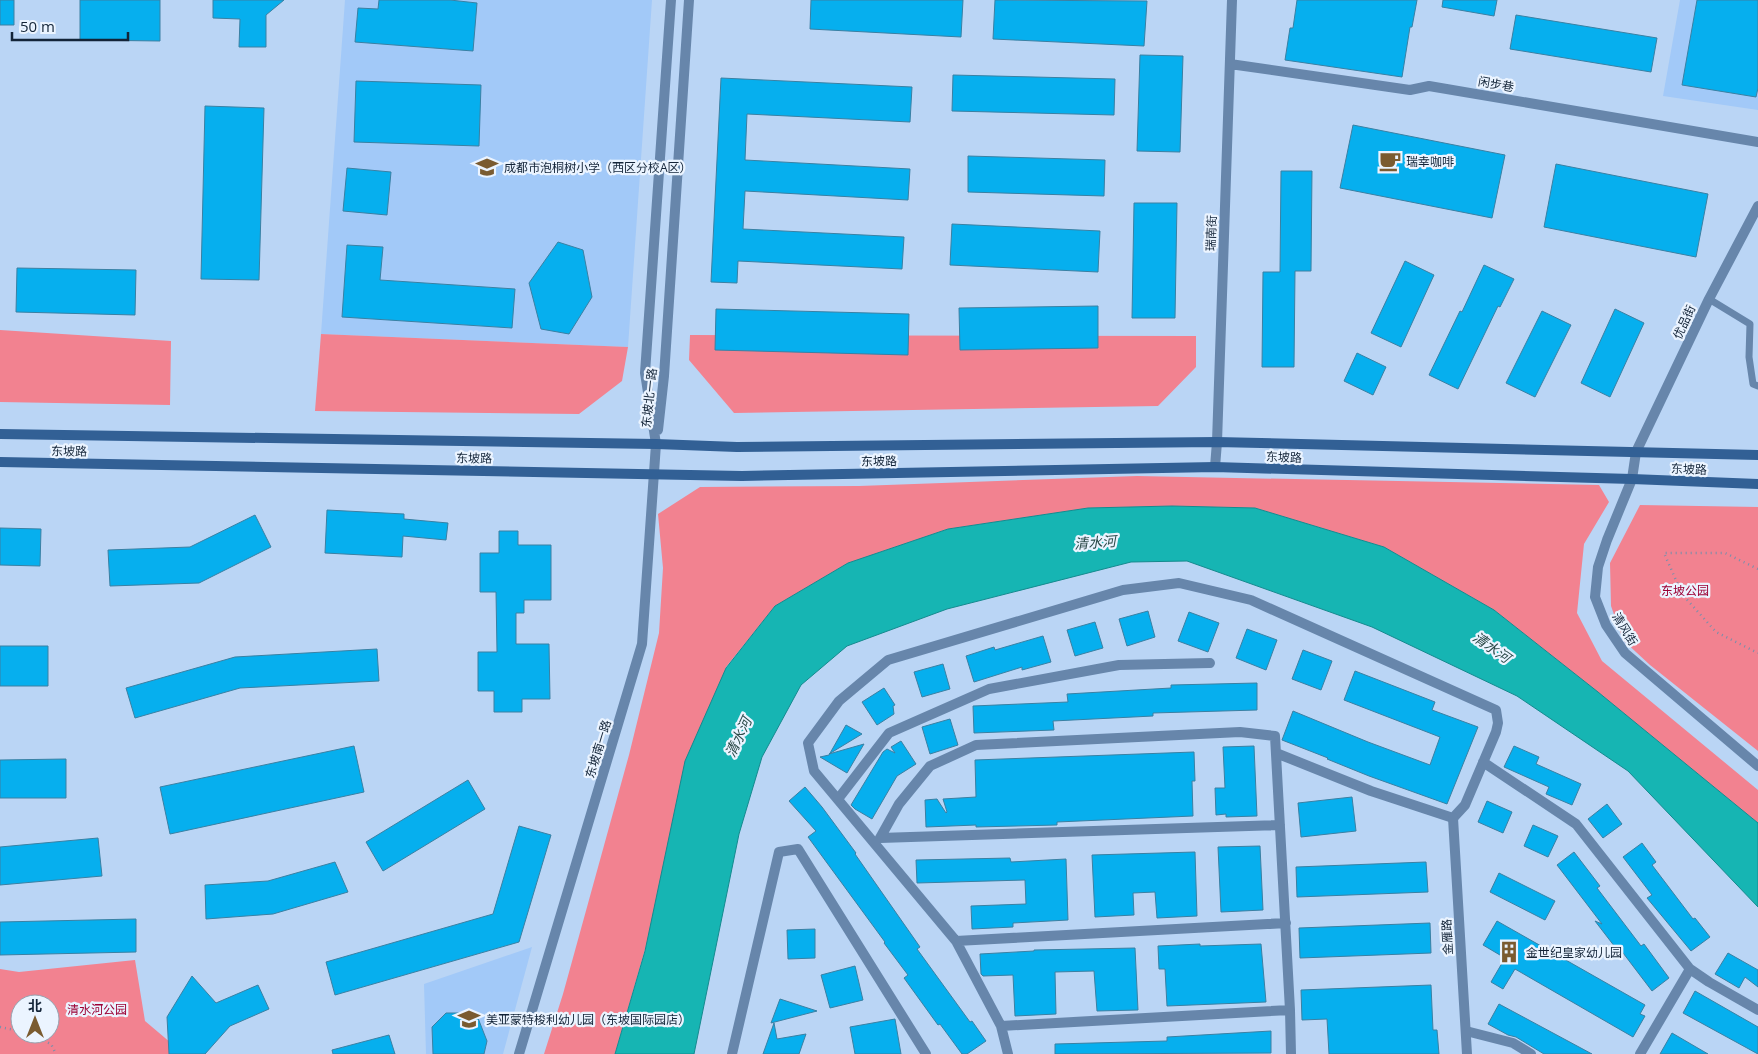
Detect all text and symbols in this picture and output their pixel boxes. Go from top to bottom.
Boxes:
scale bar [12,10,129,42]
text: 50 m [20,16,55,36]
street label: 闲步巷 [1477,73,1515,95]
cafe icon: 瑞幸咖啡 [1377,148,1403,174]
place label: 瑞幸咖啡 [1406,153,1454,170]
school or university icon: 成都市泡桐树小学（西区分校A区） [474,154,500,180]
place label: 成都市泡桐树小学（西区分校A区） [504,159,692,176]
street label: 瑞南街 [1202,215,1220,251]
street label: 优品街 [1669,302,1699,342]
street label: 东坡北一路 [637,367,661,429]
street label: 东坡路 [51,442,87,460]
street label: 东坡路 [1266,448,1302,466]
street label: 东坡路 [456,449,492,467]
street label: 东坡路 [861,452,897,470]
street label: 东坡路 [1671,460,1707,478]
water label: 清水河 [1073,531,1120,553]
park label: 东坡公园 [1661,582,1709,599]
street label: 清风街 [1608,609,1642,649]
water label: 清水河 [1469,627,1517,669]
water label: 清水河 [721,711,757,760]
street label: 东坡南一路 [581,718,615,780]
street label: 金雁路 [1438,919,1456,955]
building icon: 金世纪皇家幼儿园 [1496,939,1522,965]
place label: 金世纪皇家幼儿园 [1526,944,1622,961]
north arrow [10,994,60,1044]
text: 北 [28,996,42,1015]
park label: 清水河公园 [67,1001,127,1018]
school or university icon: 美亚蒙特梭利幼儿园（东坡国际园店） [456,1006,482,1032]
place label: 美亚蒙特梭利幼儿园（东坡国际园店） [486,1011,690,1028]

